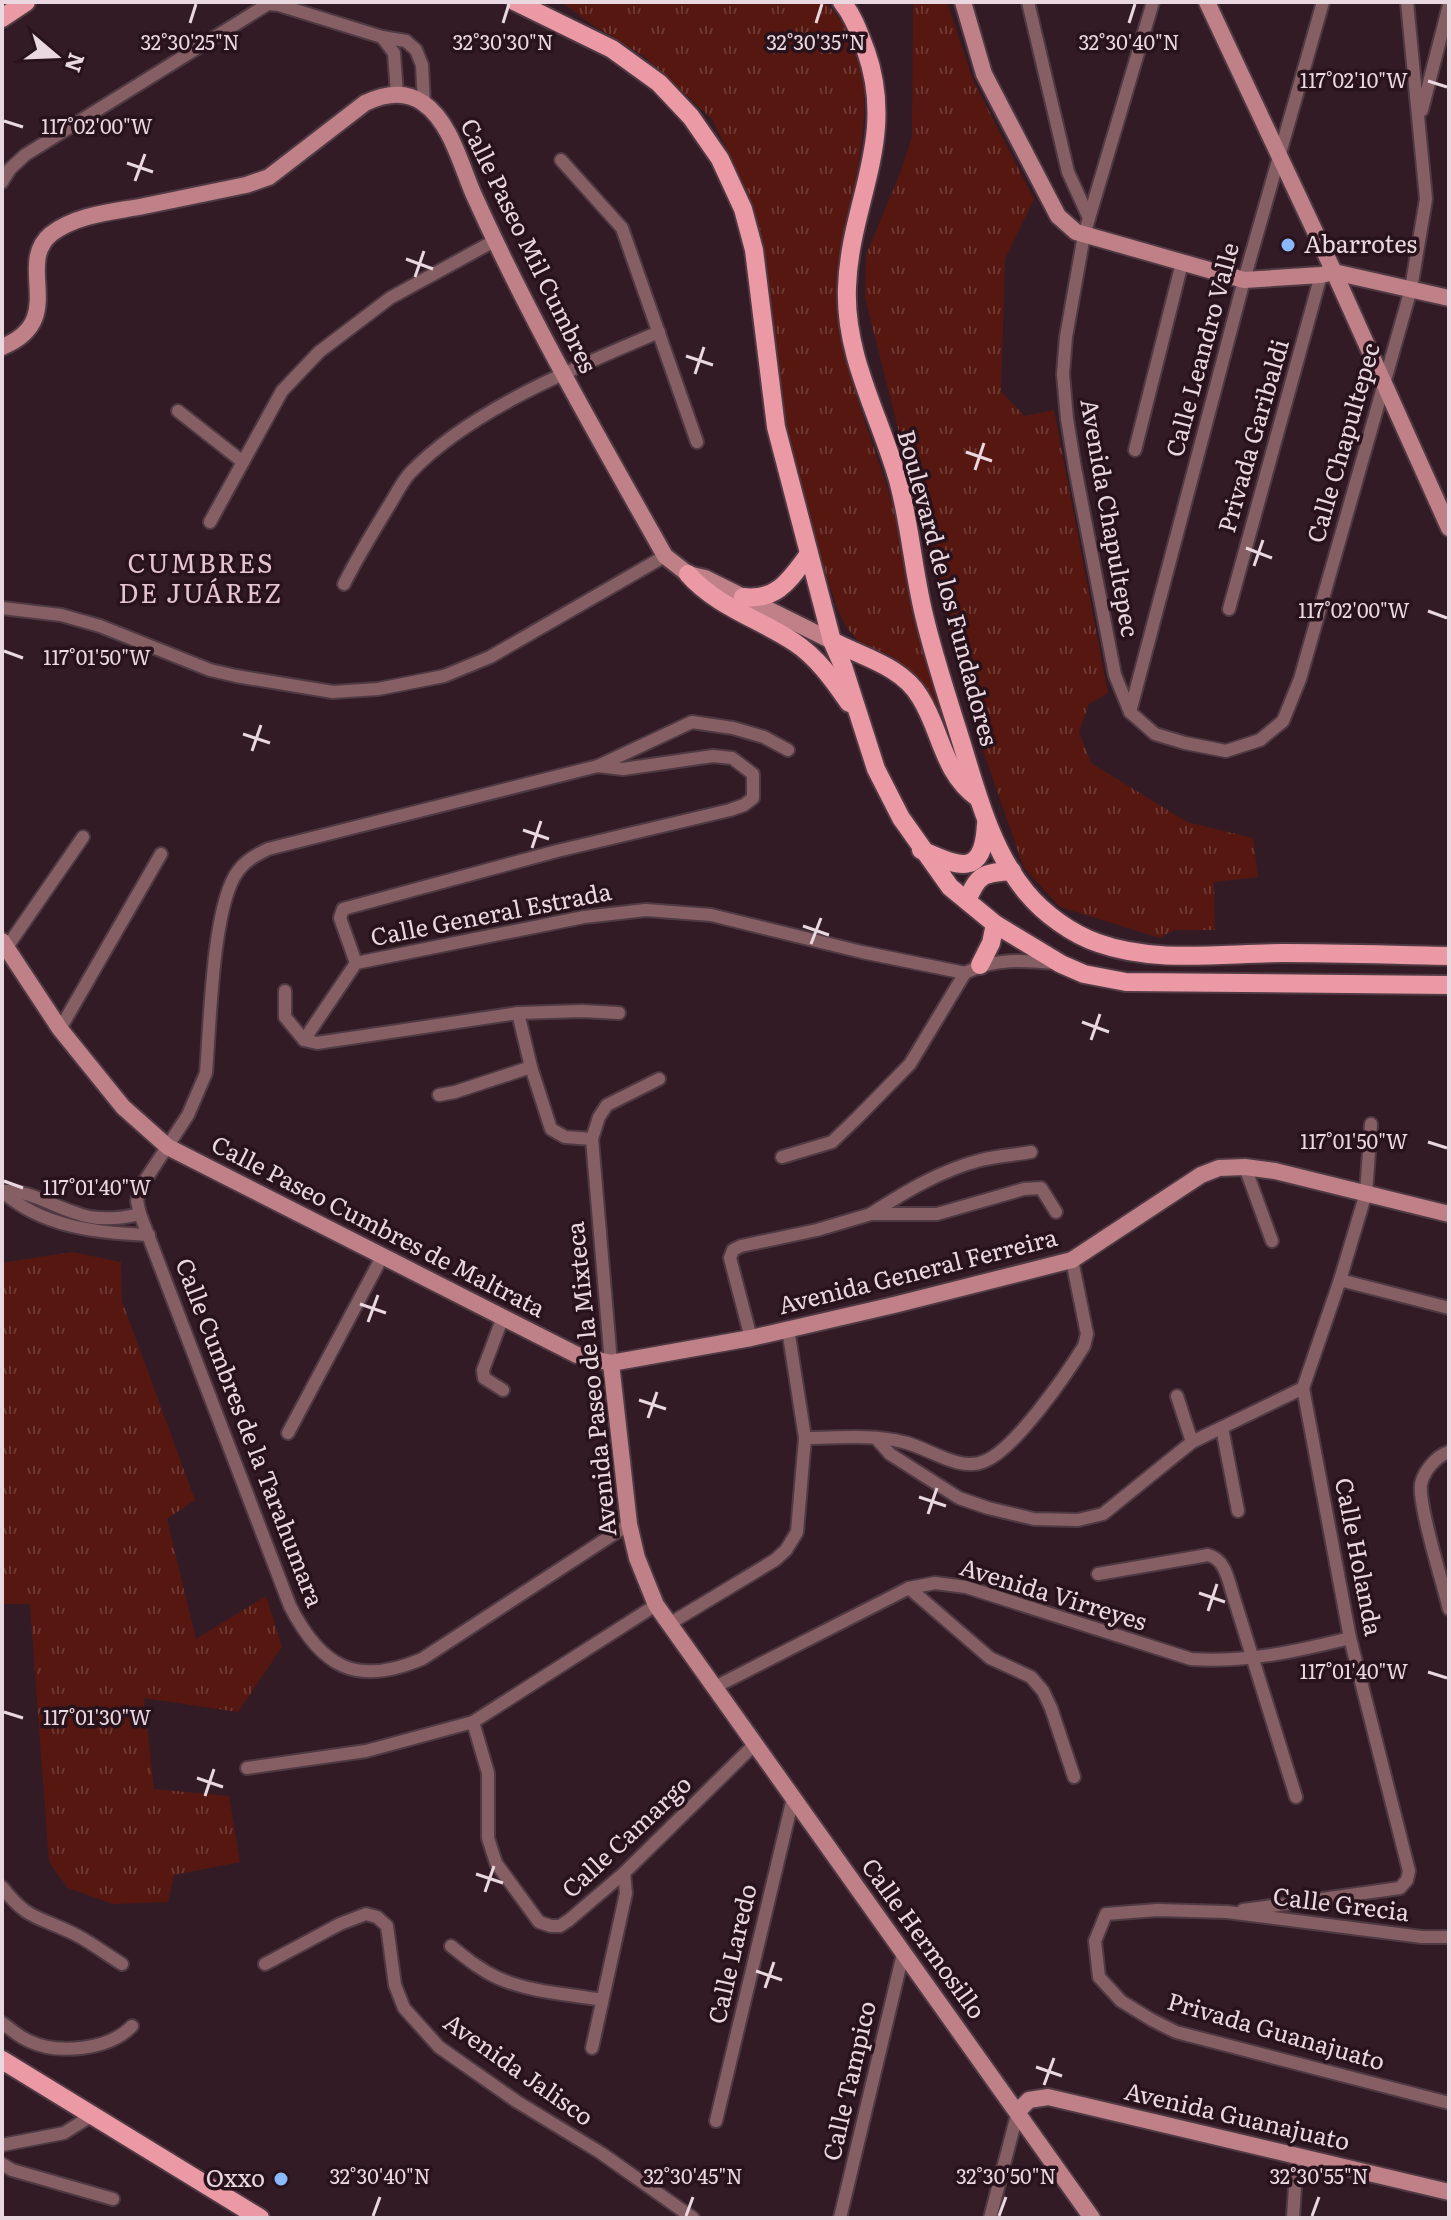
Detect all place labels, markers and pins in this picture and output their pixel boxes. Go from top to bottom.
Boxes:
place label: Abarrotes [1304,225,1417,260]
marker: Abarrotes [1279,236,1297,254]
place label: Oxxo [206,2159,265,2194]
marker: Oxxo [272,2170,290,2188]

